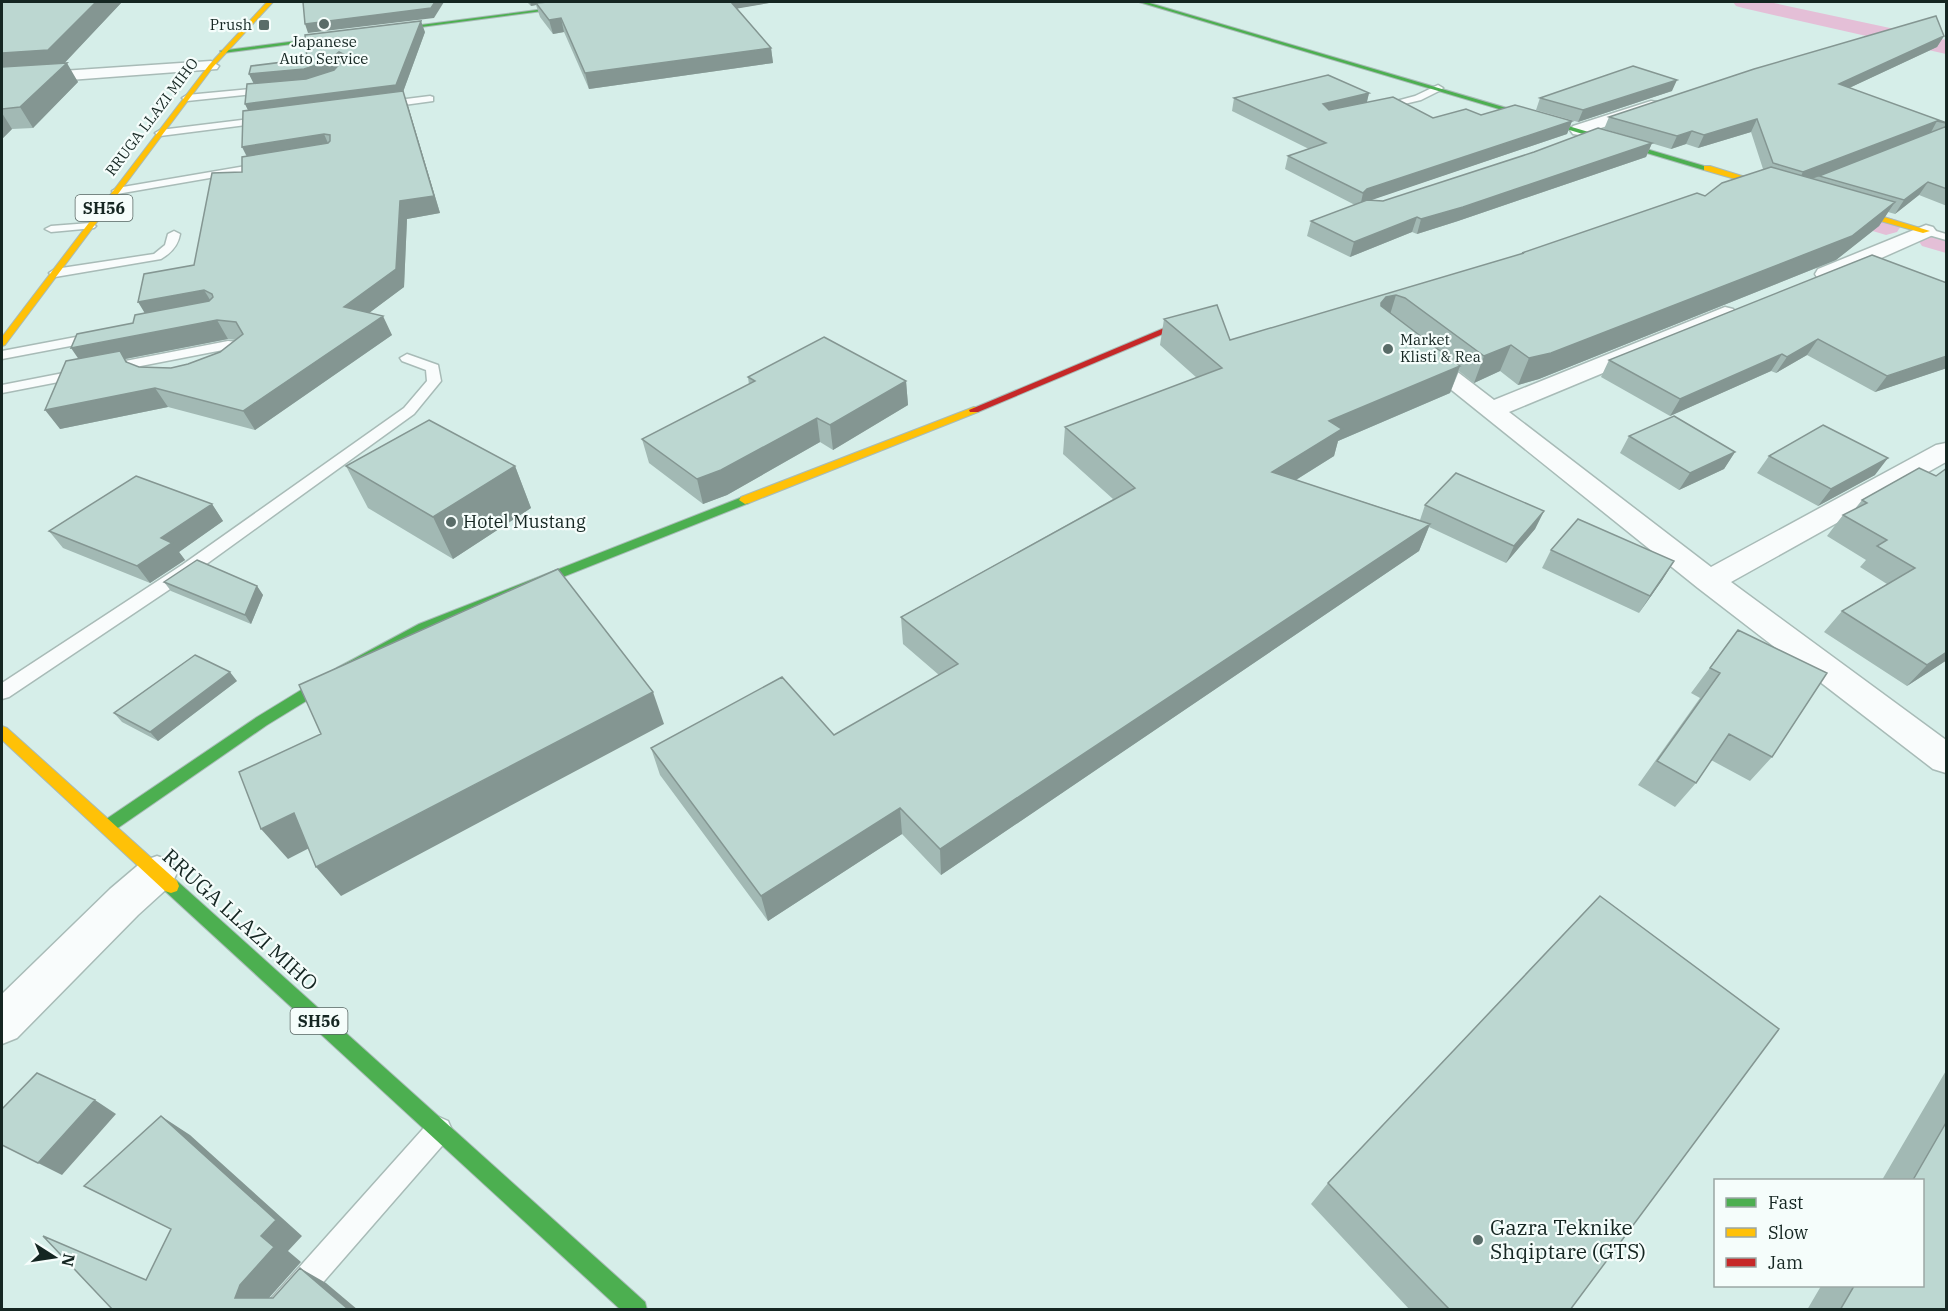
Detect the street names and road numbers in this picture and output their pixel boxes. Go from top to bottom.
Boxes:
street label: RRUGA LLAZI MIHO [101,54,202,179]
road number: SH56 [76,195,132,221]
street label: RRUGA LLAZI MIHO [157,842,324,997]
road number: SH56 [290,1008,348,1034]

